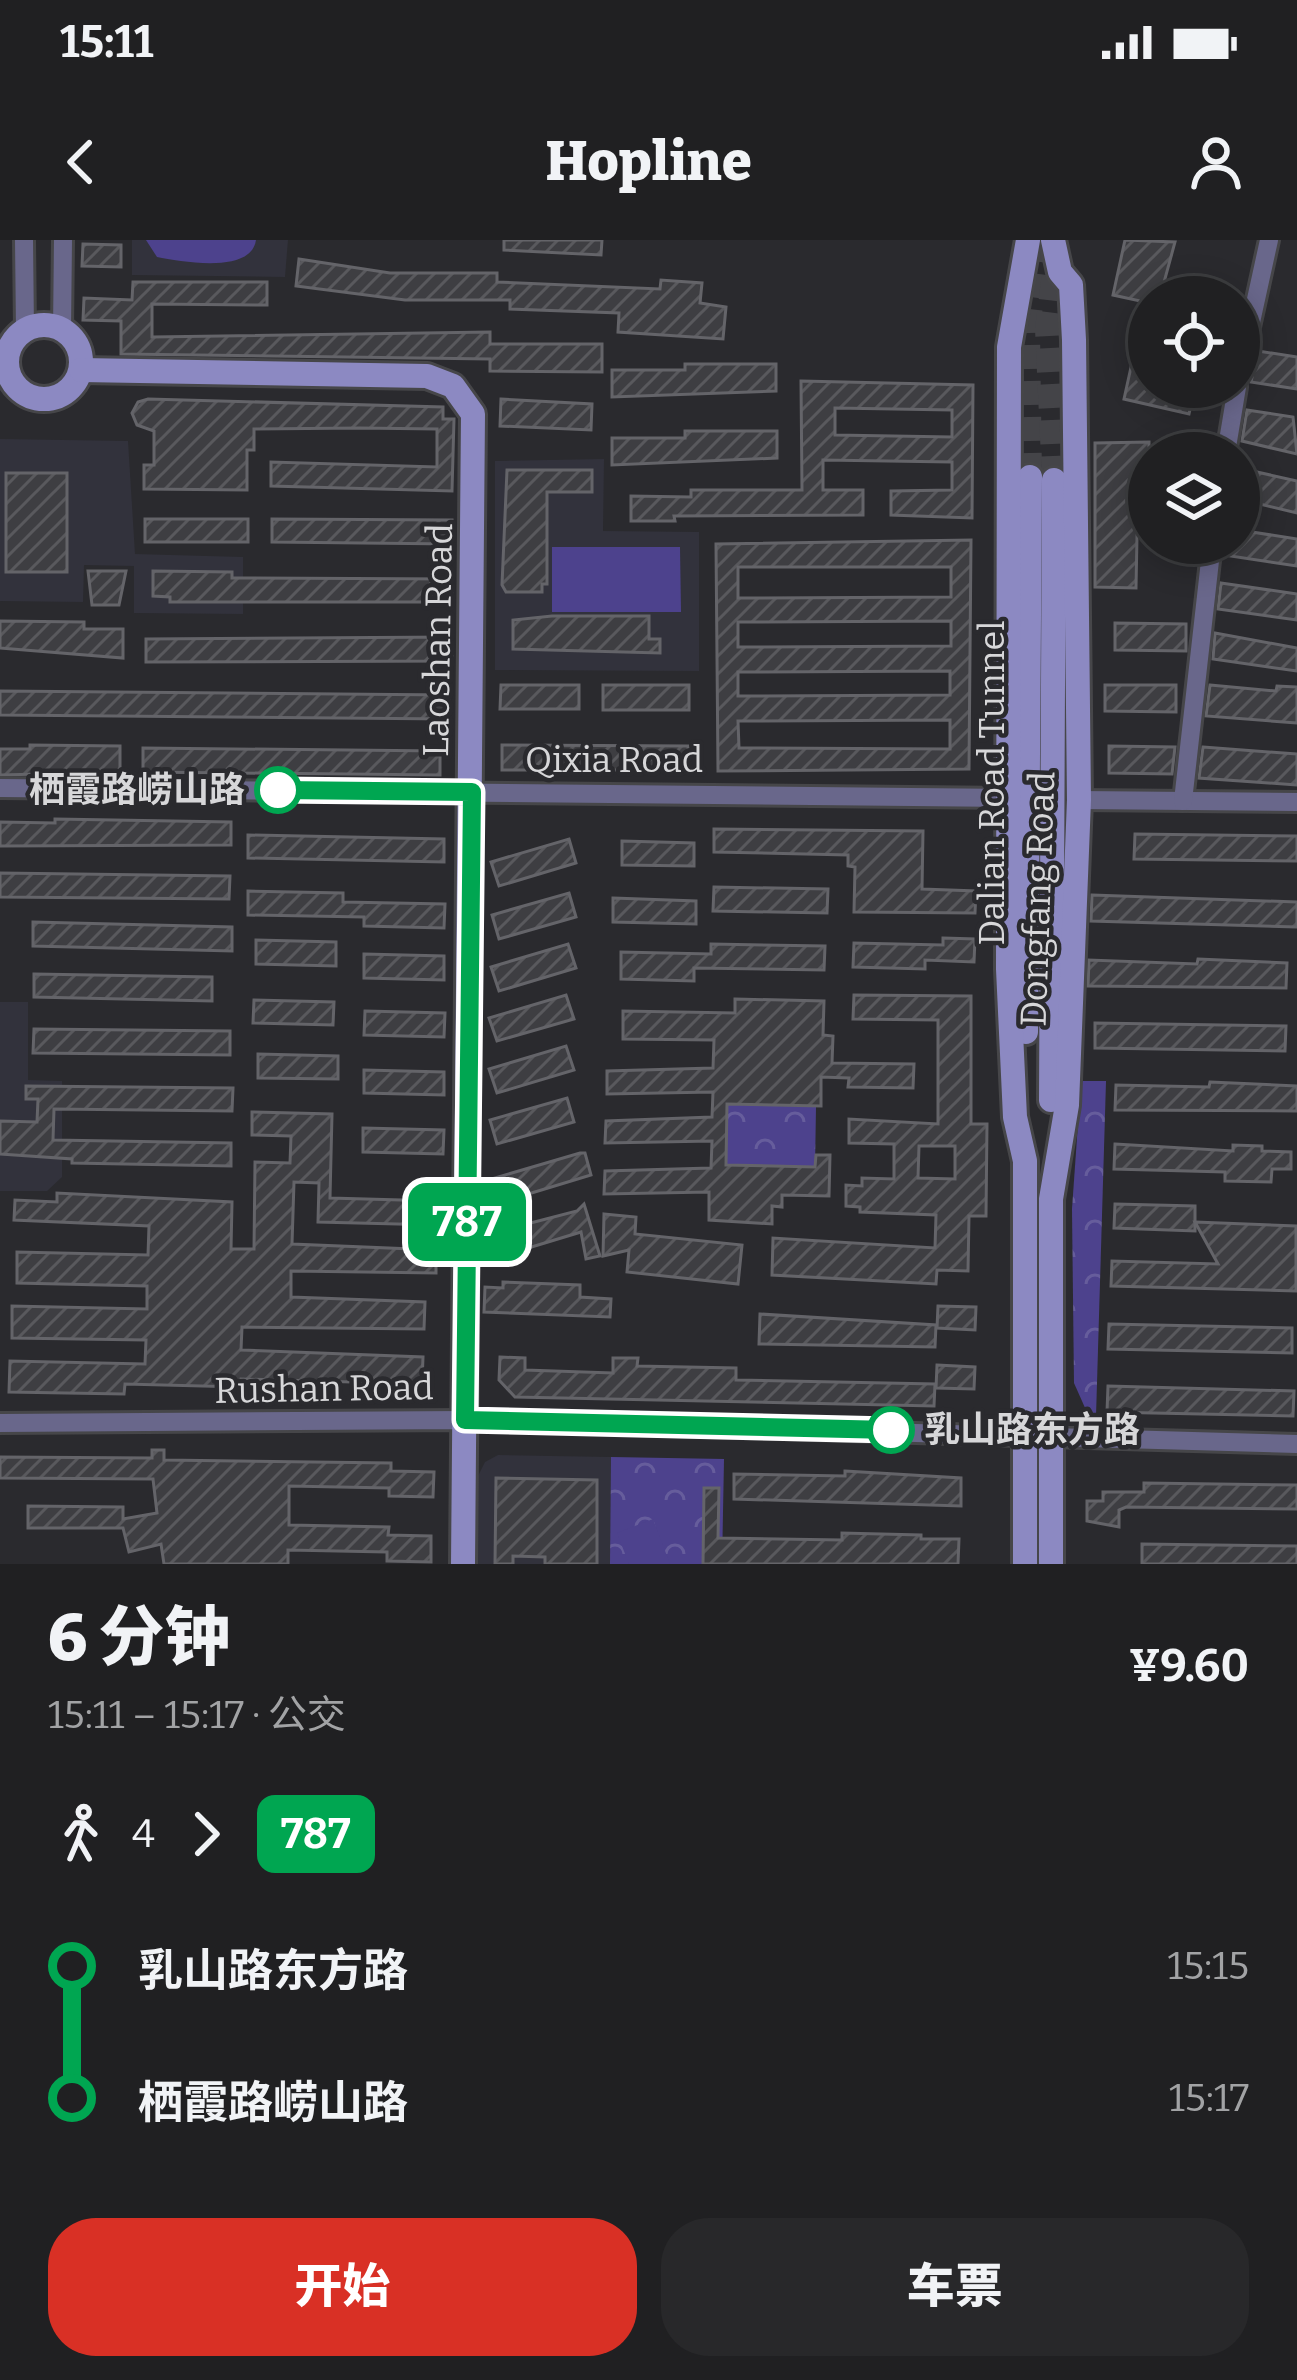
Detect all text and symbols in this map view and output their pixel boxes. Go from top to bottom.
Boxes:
text: 15:11 [60,15,153,69]
icon: back [48,129,114,195]
icon: person [1183,129,1249,195]
text: Hopline [545,130,752,194]
map controls [1128,276,1260,564]
button: locate [1128,276,1260,408]
button: layers [1128,432,1260,564]
street label: Laoshan Road [414,523,462,757]
street label: Dalian Road Tunnel [970,620,1014,946]
street label: Qixia Road [525,738,703,782]
place label: 栖霞路崂山路 [29,768,245,812]
marker: 栖霞路崂山路 [256,768,300,812]
street label: Dongfang Road [1012,771,1064,1027]
line badge: 787 [398,1183,536,1261]
text: 787 [432,1197,502,1247]
street label: Rushan Road [214,1365,434,1413]
marker: 乳山路东方路 [869,1408,913,1452]
place label: 乳山路东方路 [924,1408,1140,1452]
text: 6 分钟 [48,1598,230,1677]
text: ¥9.60 [1129,1639,1249,1693]
text: 15:11 – 15:17 · 公交 [48,1692,346,1738]
icon: walk [48,1801,114,1867]
icon: forward [173,1801,239,1867]
text: 787 [281,1809,351,1859]
text: 4 [132,1811,155,1857]
text: 15:15 [1167,1943,1249,1989]
text: 乳山路东方路 [138,1944,408,1998]
text: 15:17 [1169,2075,1249,2121]
text: 栖霞路崂山路 [138,2076,408,2130]
button: 开始 [48,2218,637,2356]
button: 车票 [661,2218,1249,2356]

